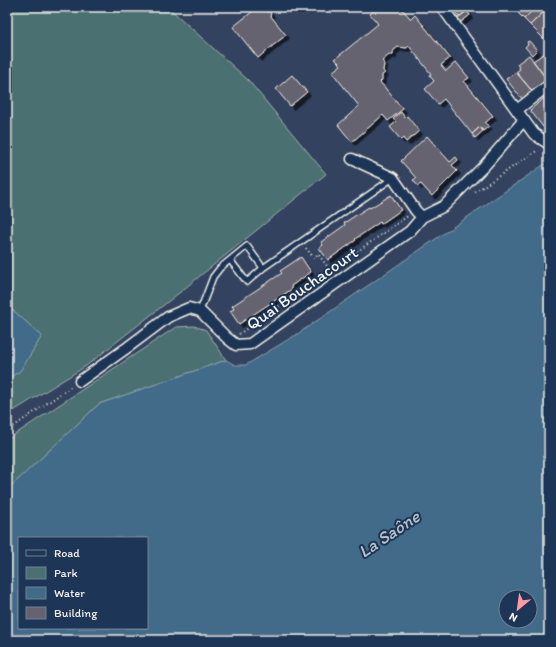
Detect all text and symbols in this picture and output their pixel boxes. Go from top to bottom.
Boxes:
street label: Quai Bouchacourt [242,242,362,334]
water label: La Saône [354,505,425,563]
legend [18,537,148,629]
text: Road [54,546,80,560]
text: Park [54,566,78,580]
text: Water [54,586,85,600]
north arrow [498,589,538,629]
text: Building [54,606,98,620]
text: N [507,610,520,625]

